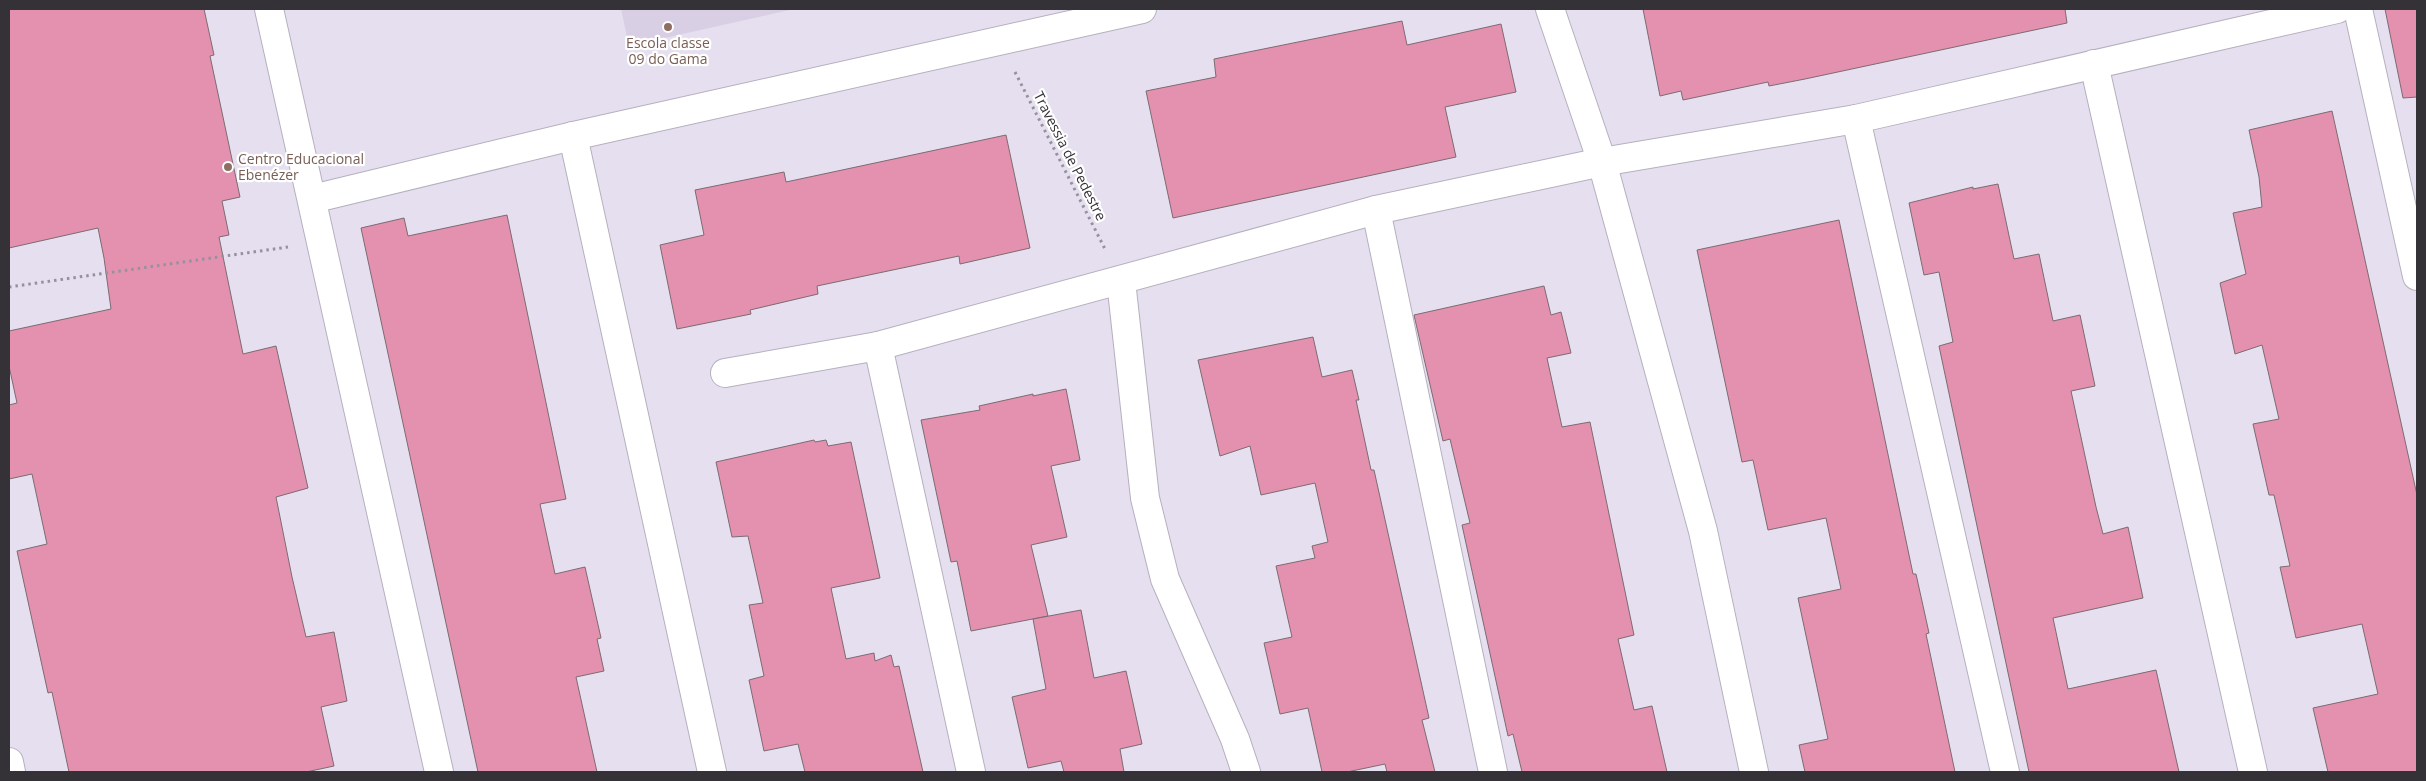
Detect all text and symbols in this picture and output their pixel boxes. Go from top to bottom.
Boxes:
marker: Escola classe 09 do Gama [662,21,674,33]
place label: Escola classe 09 do Gama [626,33,710,68]
street label: Travessia de Pedestre [1030,88,1111,224]
place label: Centro Educacional Ebenézer [238,149,364,184]
marker: Centro Educacional Ebenézer [222,161,234,173]

